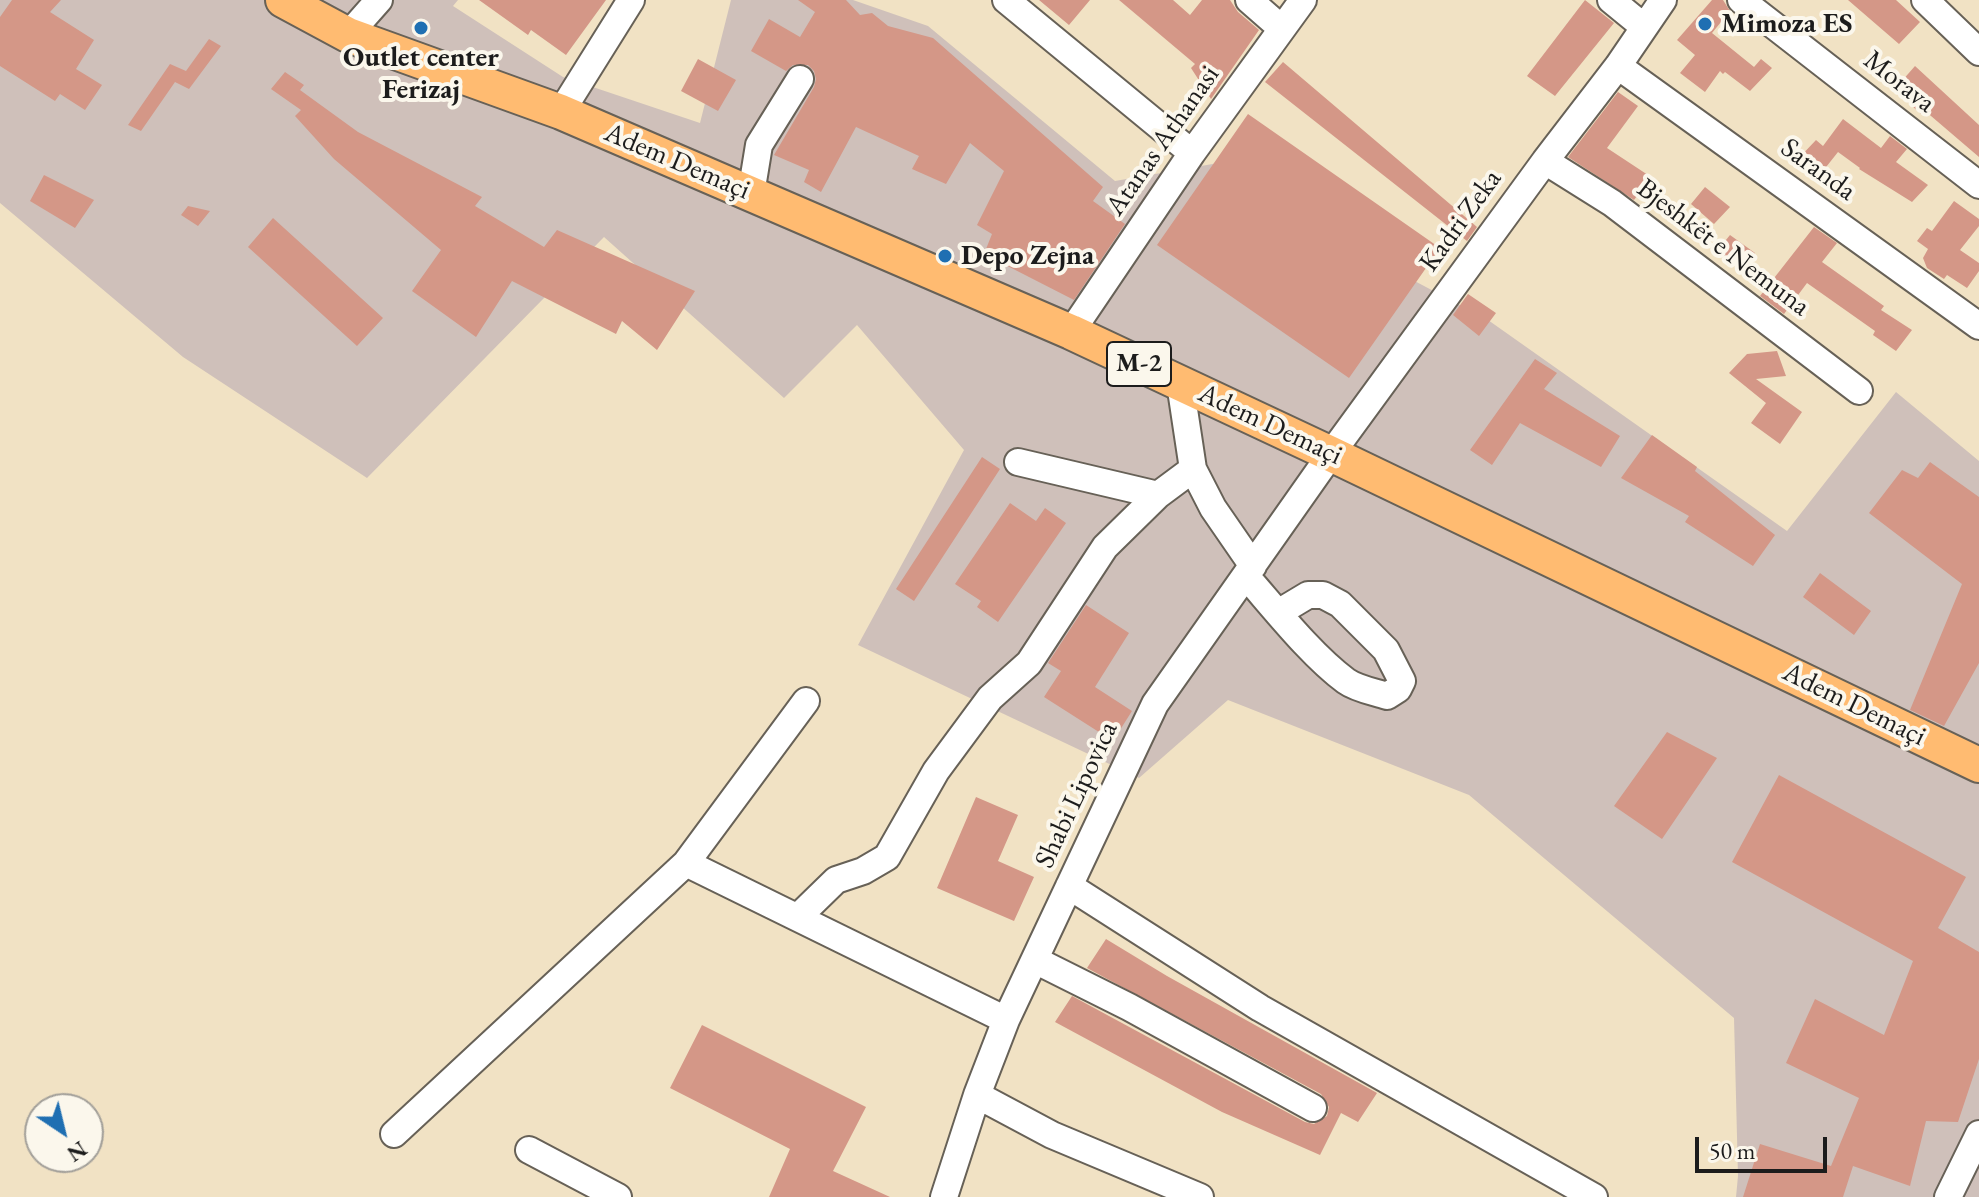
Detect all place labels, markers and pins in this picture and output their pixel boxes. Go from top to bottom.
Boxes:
place label: Mimoza ES [1721,7,1853,41]
marker: Mimoza ES [1696,15,1714,33]
marker: Outlet center Ferizaj [412,19,430,37]
place label: Outlet center Ferizaj [343,41,499,107]
place label: Depo Zejna [961,239,1094,273]
marker: Depo Zejna [936,247,954,265]

